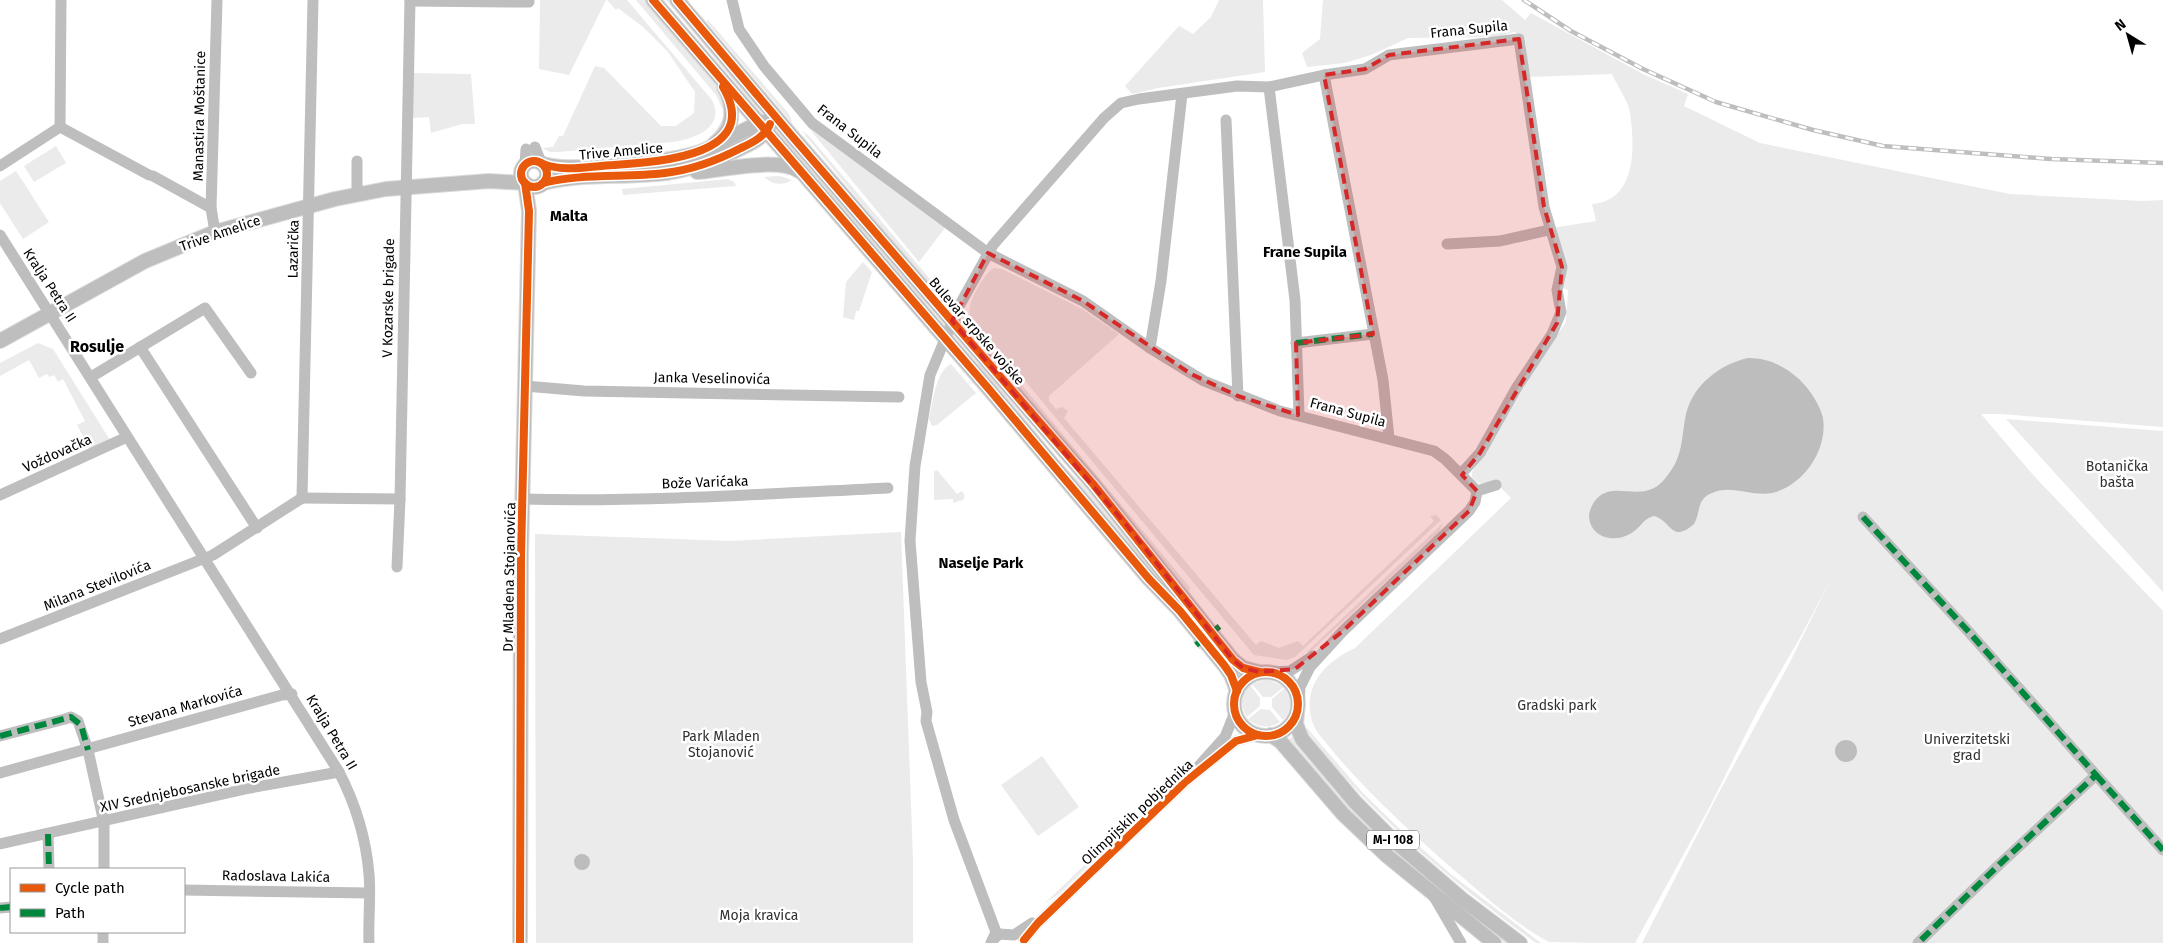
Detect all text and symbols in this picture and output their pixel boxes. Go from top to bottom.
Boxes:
north arrow [2103,10,2153,60]
text: N [2112,15,2129,35]
street label: Frana Supila [1429,17,1509,42]
street label: Manastira Moštanice [190,51,209,181]
street label: Frana Supila [814,101,886,162]
street label: Trive Amelice [578,139,664,164]
district label: Malta [550,207,588,225]
street label: Trive Amelice [178,212,263,255]
street label: Lazarička [284,220,303,278]
street label: V Kozarske brigade [379,238,398,358]
district label: Frane Supila [1263,243,1347,261]
street label: Kralja Petra II [19,245,80,325]
street label: Bulevar srpske vojske [925,274,1028,389]
district label: Rosulje [70,337,124,356]
street label: Janka Veselinovića [653,369,771,388]
street label: Frana Supila [1308,394,1388,431]
street label: Voždovačka [20,431,94,476]
park label: Botanička bašta [2086,458,2148,491]
street label: Bože Varićaka [661,472,749,493]
street label: Dr Mladena Stojanovića [500,502,519,652]
district label: Naselje Park [939,554,1024,572]
street label: Milana Stevilovića [41,556,153,615]
street label: Stevana Markovića [126,682,244,731]
street label: Kralja Petra II [302,691,361,773]
park label: Gradski park [1517,697,1598,714]
park label: Park Mladen Stojanović [682,728,760,761]
park label: Univerzitetski grad [1924,731,2010,764]
street label: Olimpijskih pobjednika [1078,756,1197,869]
street label: XIV Srednjebosanske brigade [99,761,282,816]
road number: M-I 108 [1367,830,1419,850]
street label: Radoslava Lakića [222,867,330,886]
legend [10,868,185,933]
text: Cycle path [55,879,125,897]
text: Path [55,904,85,922]
park label: Moja kravica [720,907,798,924]

